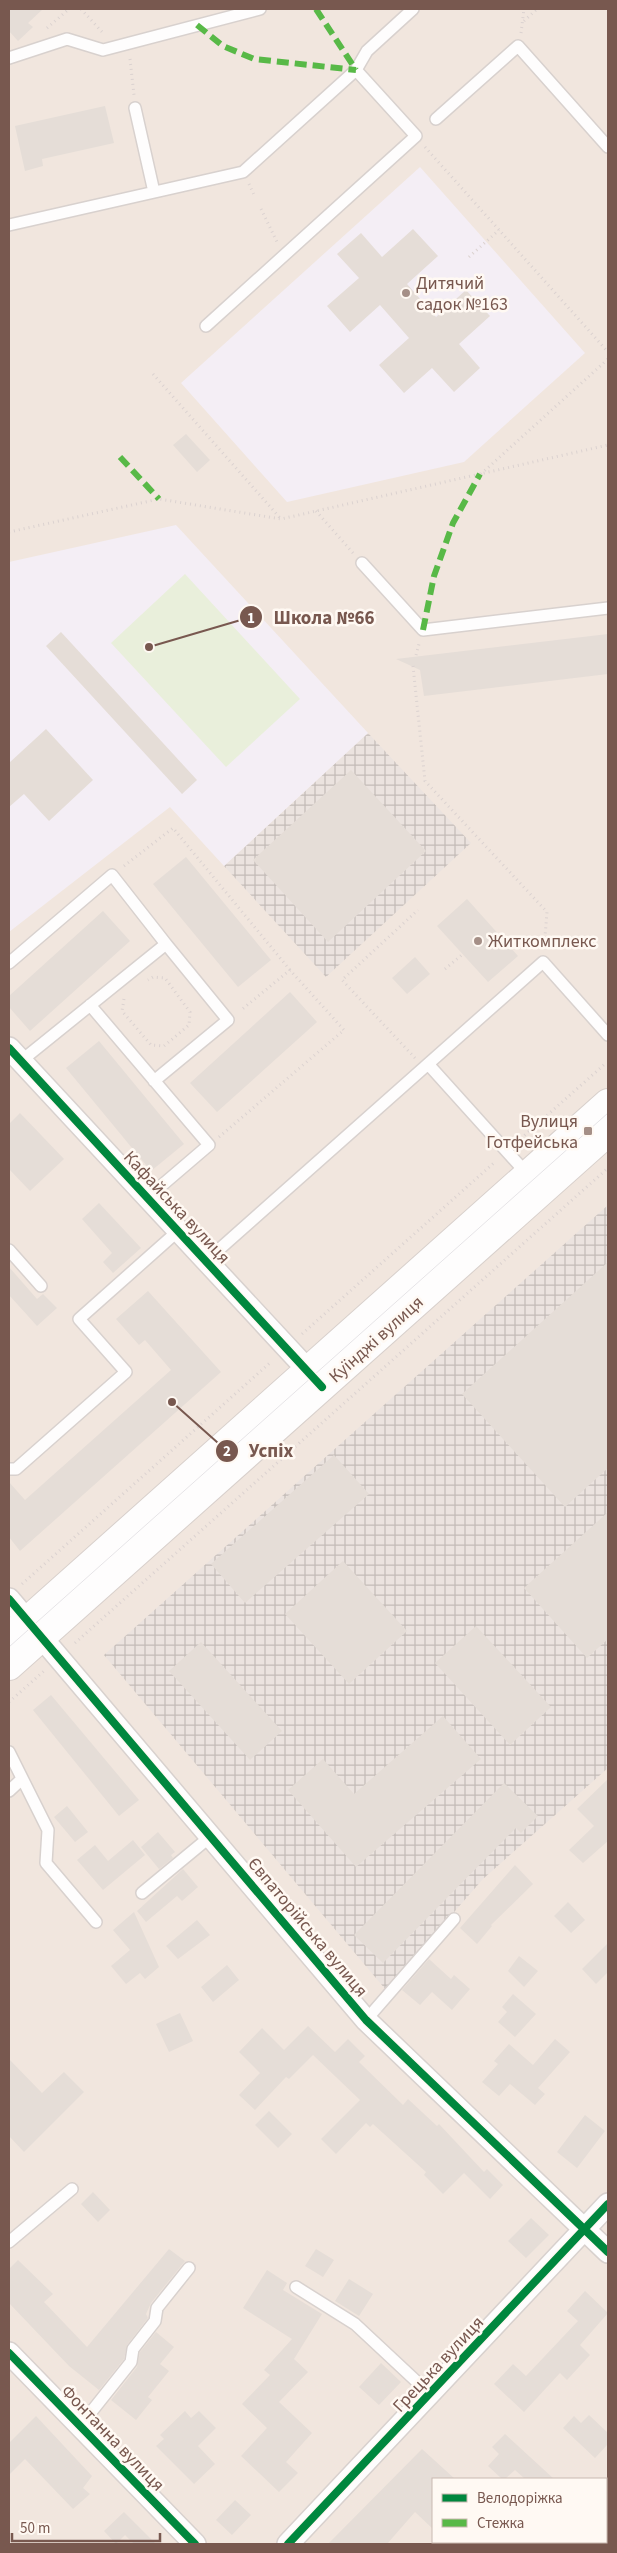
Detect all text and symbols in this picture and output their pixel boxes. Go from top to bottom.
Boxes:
place label: Дитячий садок №163 [416,271,508,317]
marker: Дитячий садок №163 [400,287,412,299]
callout: Школа №66 [239,600,385,634]
text: Школа №66 [274,605,374,632]
text: 1 [247,608,255,629]
place label: Житкомплекс [488,929,596,954]
marker: Житкомплекс [472,935,484,947]
place label: Вулиця Готфейська [486,1109,578,1155]
marker: Вулиця Готфейська [582,1125,594,1137]
street label: Кафайська вулиця [118,1145,236,1269]
street label: Куїнджі вулиця [324,1290,429,1389]
callout: Успіх [214,1434,304,1468]
text: Успіх [249,1438,294,1465]
text: 2 [223,1441,231,1462]
street label: Євпаторійська вулиця [242,1852,374,2003]
street label: Грецька вулиця [387,2311,490,2418]
street label: Фонтанна вулиця [55,2380,170,2497]
legend [432,2478,607,2543]
text: Велодоріжка [477,2488,563,2509]
scale bar [12,2510,160,2542]
text: Стежка [477,2513,524,2534]
text: 50 m [20,2518,50,2539]

